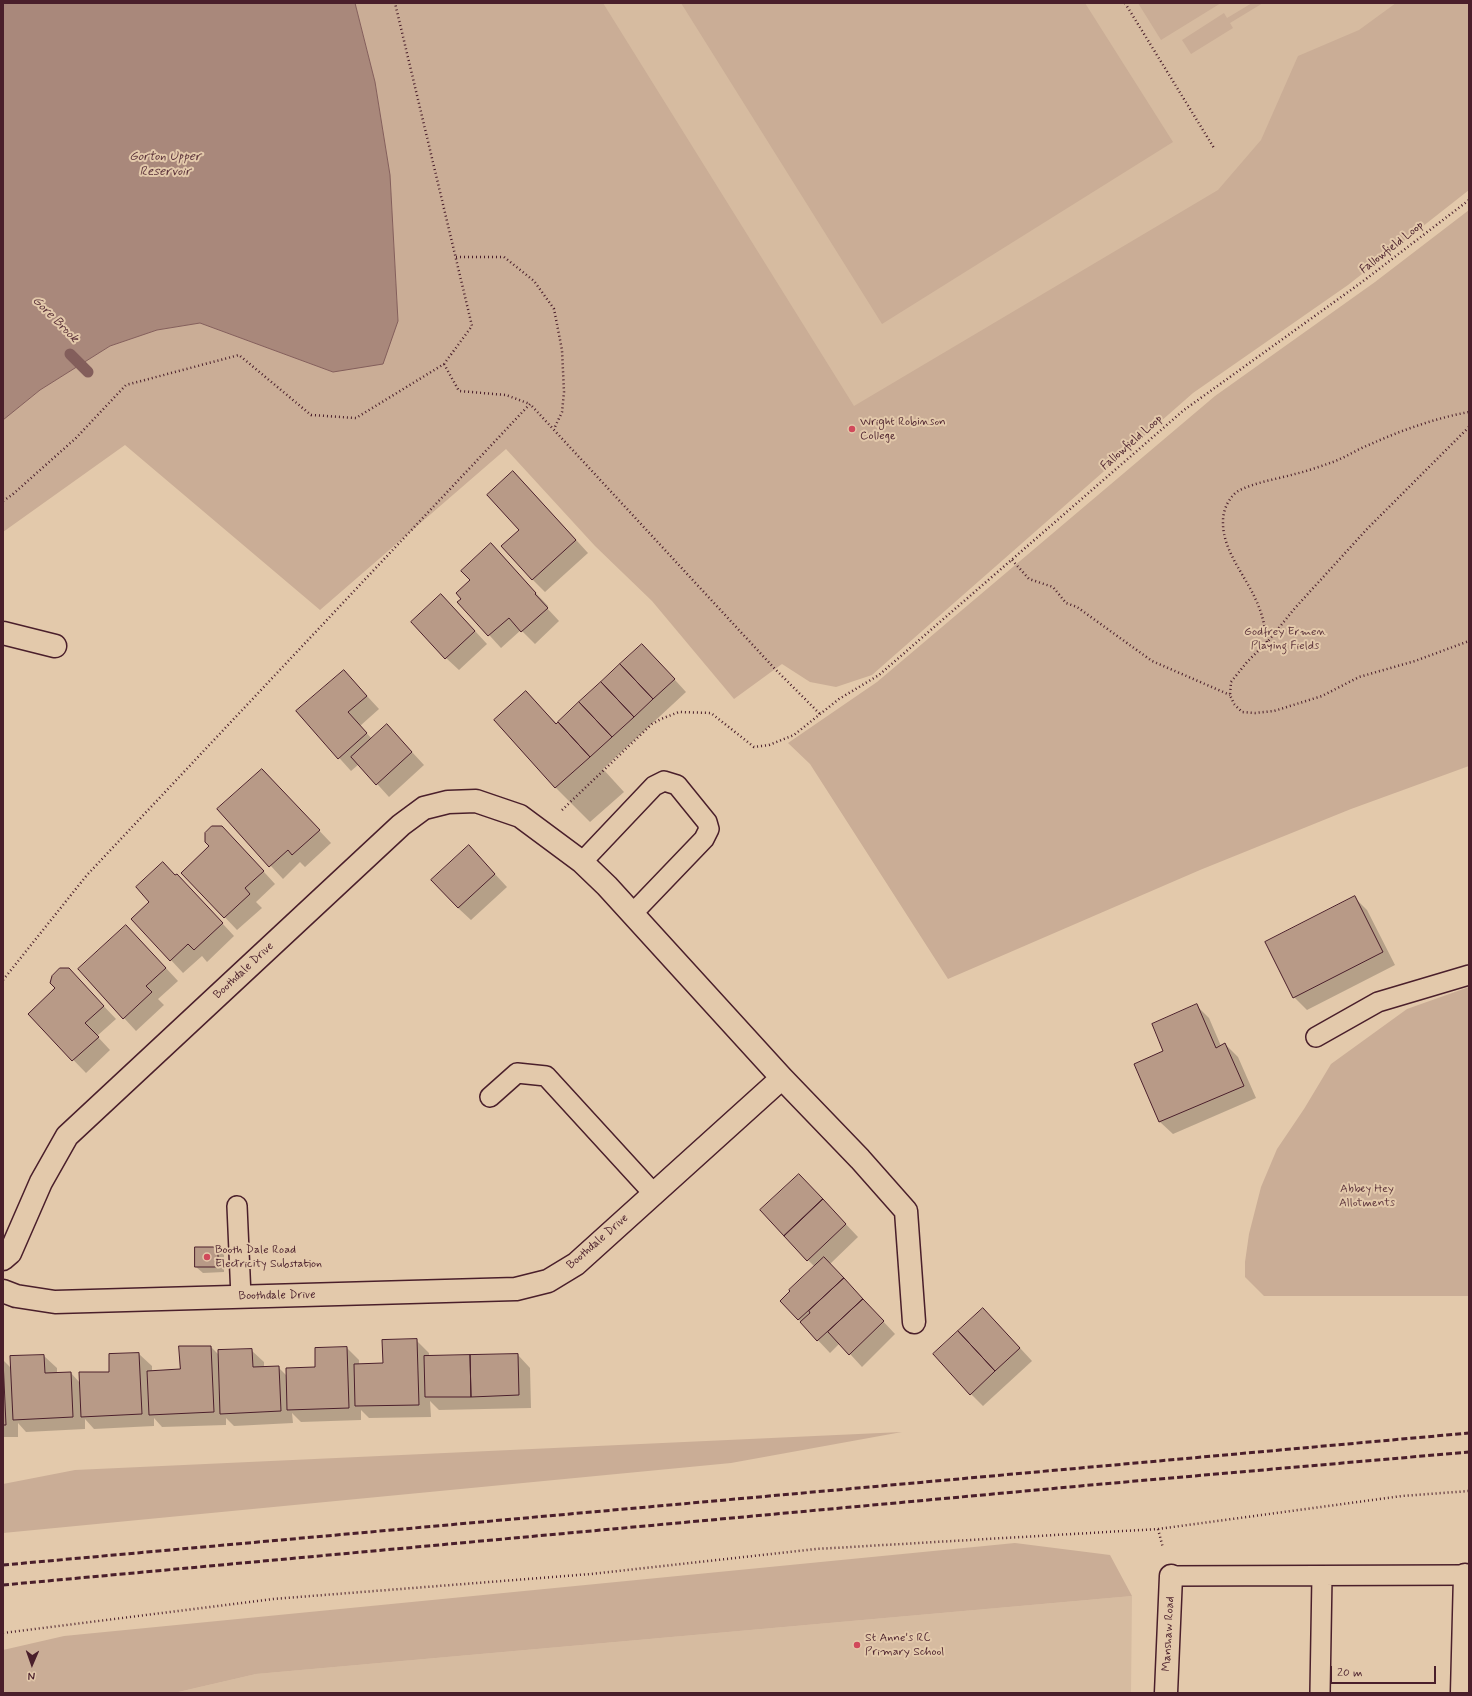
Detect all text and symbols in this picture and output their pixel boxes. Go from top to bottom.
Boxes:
water label: Gorton Upper Reservoir [129,149,201,180]
street label: Fallowfield Loop [1357,219,1427,277]
water label: Gore Brook [28,293,82,347]
street label: Fallowfield Loop [1098,412,1166,474]
place label: Wright Robinson College [860,415,946,443]
marker: Wright Robinson College [847,424,857,434]
park label: Godfrey Ermen Playing Fields [1244,625,1326,653]
street label: Boothdale Drive [211,939,277,1003]
park label: Abbey Hey Allotments [1339,1182,1395,1210]
street label: Boothdale Drive [564,1211,632,1273]
place label: Booth Dale Road Electricity Substation [215,1243,322,1271]
marker: Booth Dale Road Electricity Substation [202,1252,212,1262]
street label: Boothdale Drive [238,1288,316,1304]
street label: Manshaw Road [1160,1596,1178,1672]
place label: St Anne's RC Primary School [865,1631,944,1659]
marker: St Anne's RC Primary School [852,1640,862,1650]
north arrow [12,1644,52,1684]
scale bar [1332,1658,1438,1684]
text: 20 m [1337,1665,1363,1681]
text: N [28,1669,35,1683]

